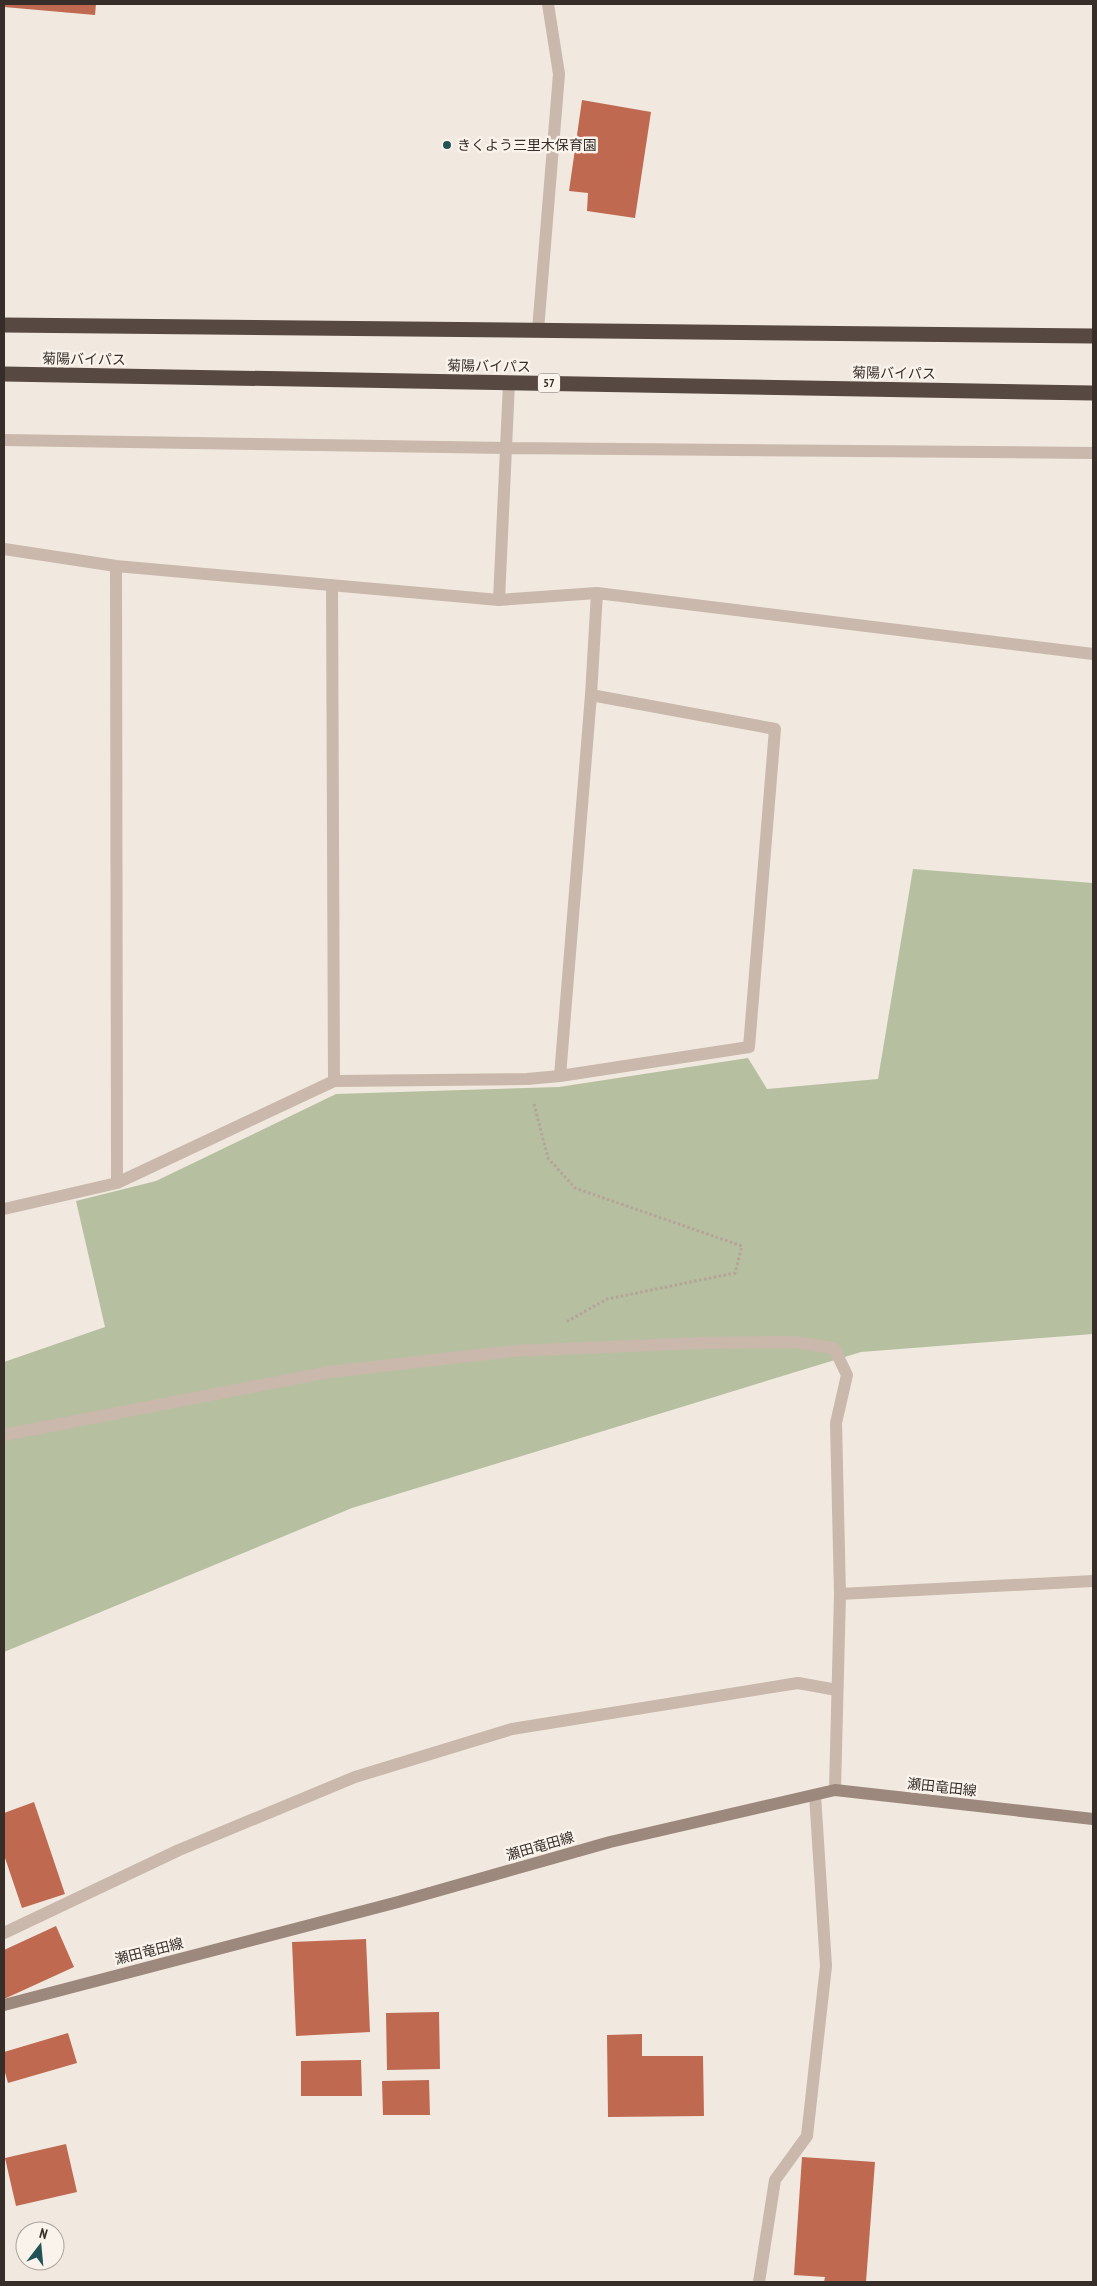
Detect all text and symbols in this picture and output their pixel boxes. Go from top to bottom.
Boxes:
place label: きくよう三里木保育園 [457,136,597,154]
marker: きくよう三里木保育園 [441,139,453,151]
street label: 菊陽バイパス [42,349,126,369]
street label: 菊陽バイパス [447,356,531,376]
street label: 菊陽バイパス [852,363,936,383]
road number: 57 [538,373,560,392]
street label: 瀬田竜田線 [906,1774,978,1800]
street label: 瀬田竜田線 [504,1828,576,1864]
street label: 瀬田竜田線 [113,1934,185,1968]
north arrow [15,2221,65,2271]
text: N [37,2224,50,2243]

